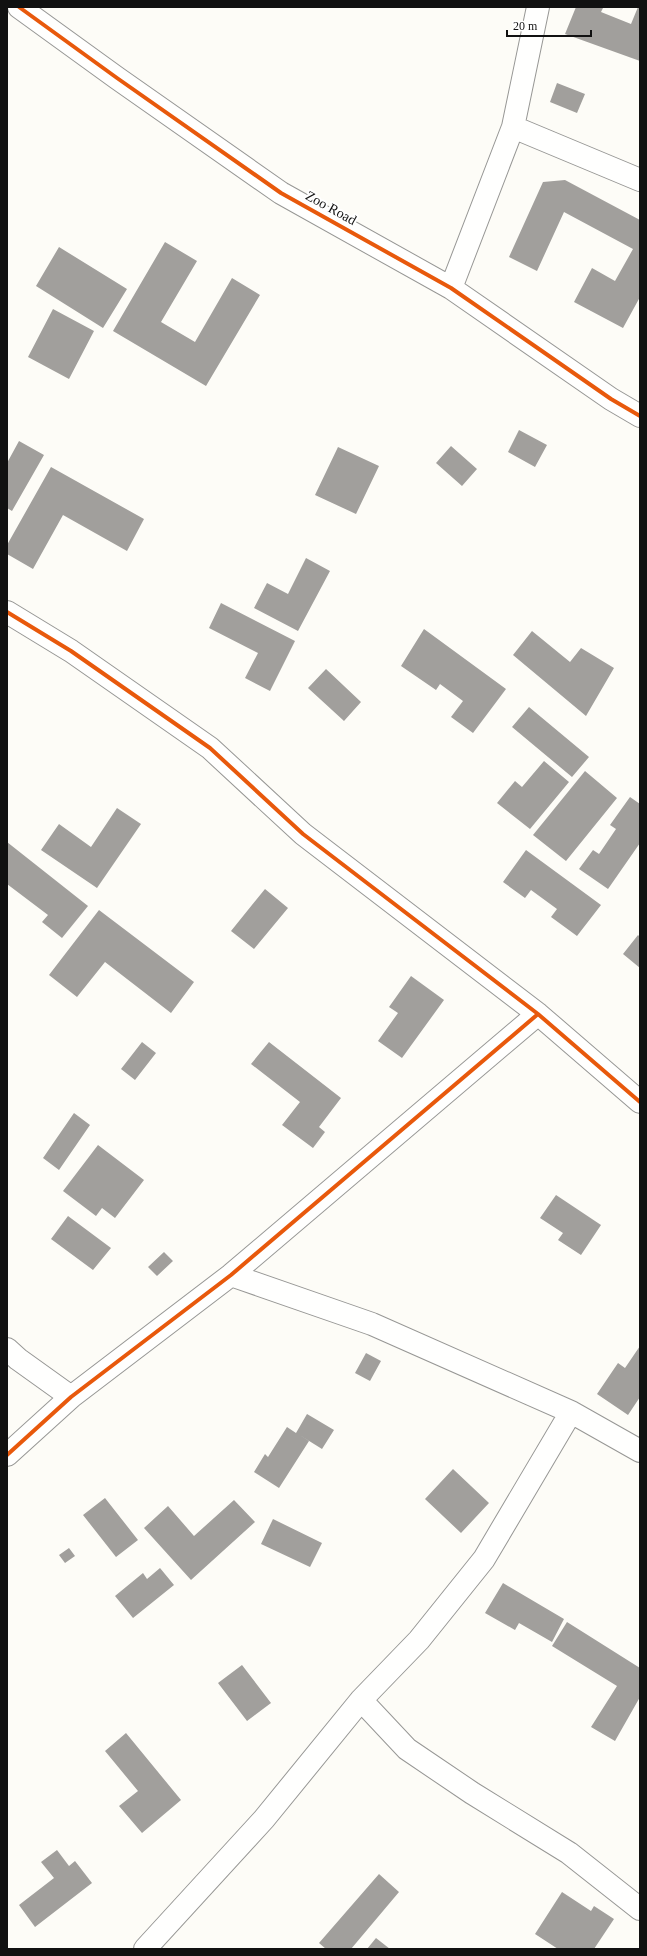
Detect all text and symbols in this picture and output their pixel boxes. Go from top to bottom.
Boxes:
scale bar [507,12,591,38]
text: 20 m [513,19,538,33]
street label: Zoo Road [303,188,359,228]

